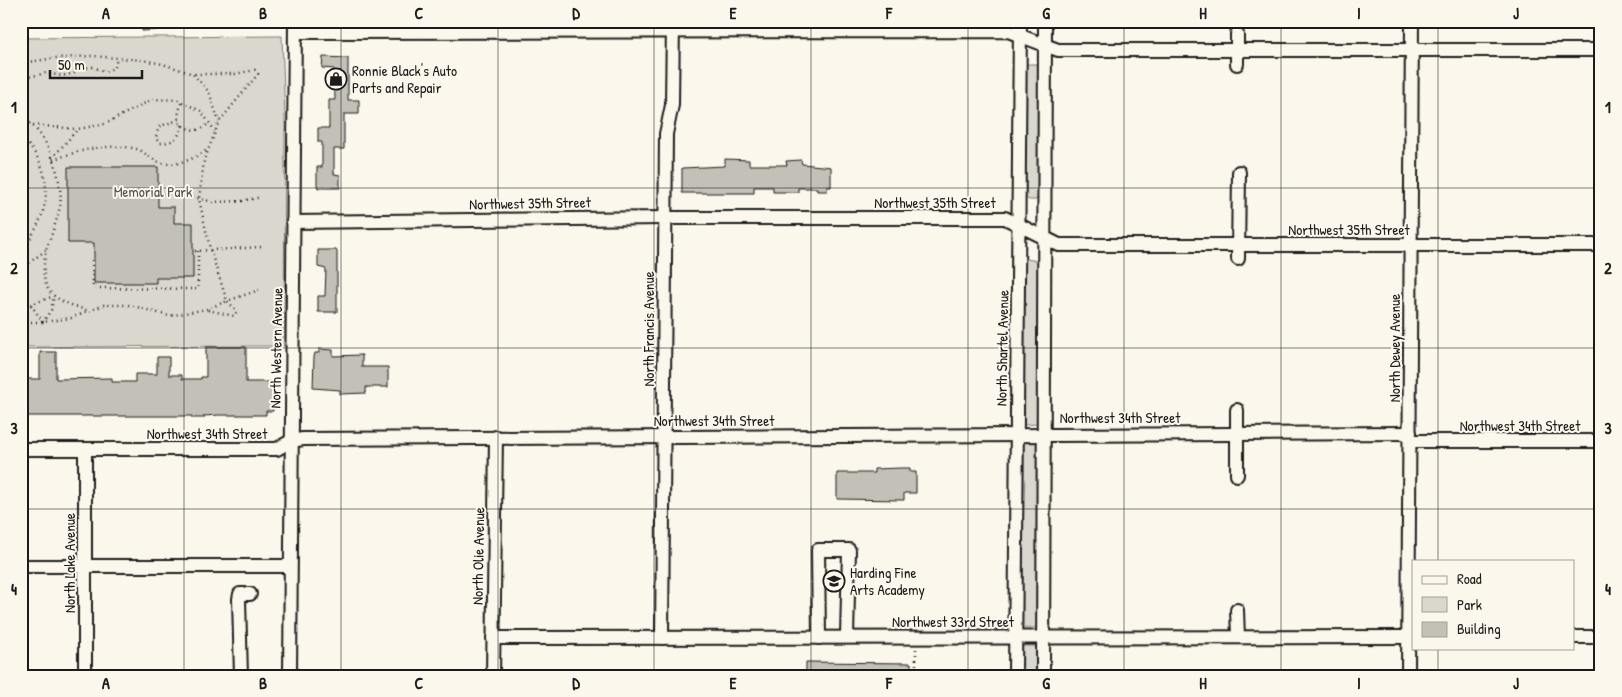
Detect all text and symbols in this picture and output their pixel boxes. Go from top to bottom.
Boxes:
text: A [102,2,110,24]
text: B [259,2,267,24]
text: C [415,2,424,24]
text: D [572,2,580,24]
text: E [729,2,737,24]
text: F [885,2,893,24]
text: G [1042,2,1050,24]
text: H [1199,2,1207,24]
text: I [1357,2,1361,24]
text: J [1513,2,1519,24]
scale bar [50,48,142,80]
text: 50 m [58,54,85,75]
place label: Ronnie Black's Auto Parts and Repair [352,60,457,98]
shop icon: Ronnie Black's Auto Parts and Repair [324,67,348,91]
text: 1 [11,96,17,118]
text: 1 [1605,96,1611,118]
park label: Memorial Park [114,181,192,202]
street label: Northwest 35th Street [469,191,592,215]
street label: Northwest 35th Street [874,192,997,213]
street label: Northwest 35th Street [1288,219,1411,240]
text: 2 [10,257,18,279]
text: 2 [1604,257,1612,279]
street label: North Francis Avenue [638,271,659,387]
street label: North Western Avenue [264,287,288,409]
street label: North Shartel Avenue [990,290,1014,406]
street label: North Dewey Avenue [1384,294,1405,402]
street label: Northwest 34th Street [1060,407,1181,428]
street label: Northwest 34th Street [654,410,775,431]
street label: Northwest 34th Street [1460,415,1581,436]
text: 3 [10,417,18,439]
text: 3 [1604,417,1612,439]
street label: Northwest 34th Street [147,423,268,444]
street label: North Olie Avenue [467,507,489,605]
street label: North Lake Avenue [59,513,80,613]
legend [1412,560,1574,650]
place label: Harding Fine Arts Academy [850,562,925,600]
text: Road [1457,568,1482,589]
school or university icon: Harding Fine Arts Academy [822,569,846,593]
text: 4 [11,578,17,600]
text: 4 [1605,578,1611,600]
text: Park [1457,594,1482,615]
street label: Northwest 33rd Street [892,611,1015,632]
text: Building [1457,618,1501,639]
text: A [102,672,110,694]
text: B [259,672,267,694]
text: C [415,672,424,694]
text: D [572,672,580,694]
text: E [729,672,737,694]
text: F [885,672,893,694]
text: G [1042,672,1050,694]
text: H [1199,672,1207,694]
text: I [1357,672,1361,694]
text: J [1513,672,1519,694]

